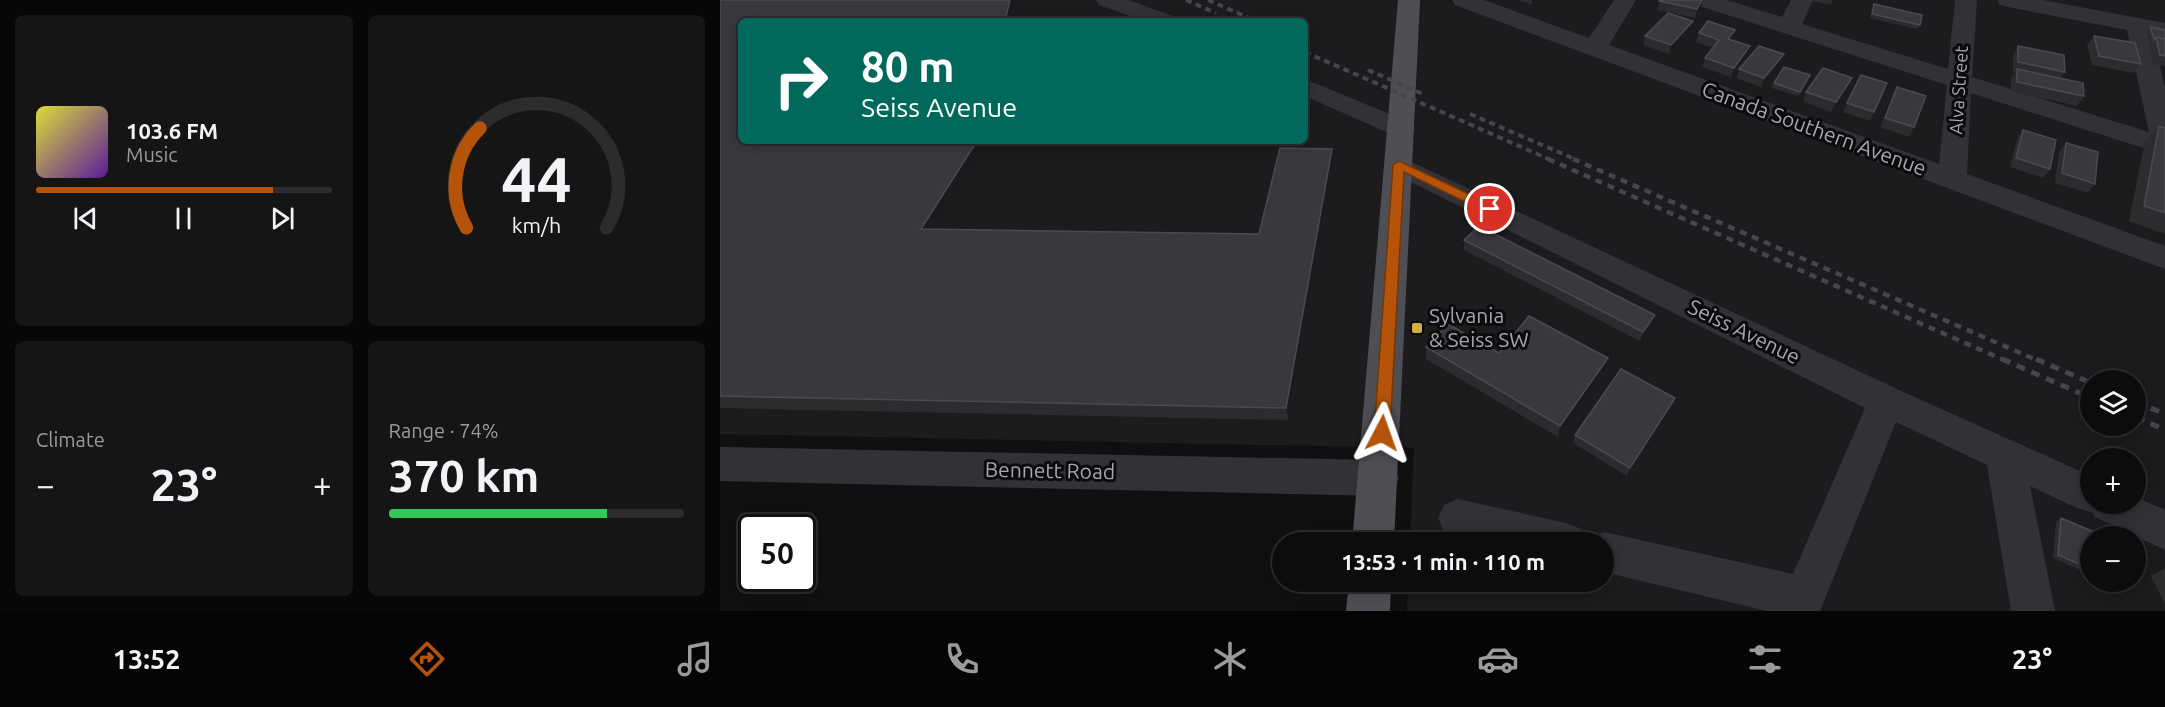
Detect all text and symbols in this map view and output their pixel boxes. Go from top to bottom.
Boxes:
icon: right [762,42,840,120]
text: 80 m [861,43,955,90]
street label: Alva Street [1945,45,1971,135]
street label: Canada Southern Avenue [1699,76,1930,180]
text: Seiss Avenue [861,92,1017,122]
text: 103.6 FM [126,118,218,143]
text: Music [126,143,178,166]
text: 44 [501,144,571,214]
pin [1464,183,1515,234]
icon: arrive [1473,192,1506,225]
icon: previous [69,202,102,235]
icon: pause [167,202,200,235]
icon: next [266,202,299,235]
text: km/h [511,213,561,237]
street label: Seiss Avenue [1685,294,1804,369]
place label: Sylvania & Seiss SW [1429,303,1529,351]
marker: Sylvania & Seiss SW [1410,321,1424,335]
map controls [2080,370,2146,592]
button: layers [2080,370,2146,436]
position arrow [1350,401,1414,465]
text: Range · 74% [389,419,499,442]
text: Climate [36,428,105,451]
button: + [2080,448,2146,514]
text: 370 km [389,450,539,501]
street label: Bennett Road [985,457,1115,483]
text: 23° [150,459,217,510]
text: − [36,466,55,503]
text: + [313,466,332,503]
speed limit sign: 50 [738,514,816,592]
button: − [2080,526,2146,592]
text: 13:53 · 1 min · 110 m [1341,549,1545,574]
icon: directions [406,638,448,680]
icon: music [674,638,716,680]
icon: phone [941,638,983,680]
icon: climate [1209,638,1251,680]
icon: car [1477,638,1519,680]
icon: filters [1744,638,1786,680]
text: 13:52 [113,644,180,674]
text: 23° [2012,644,2052,674]

